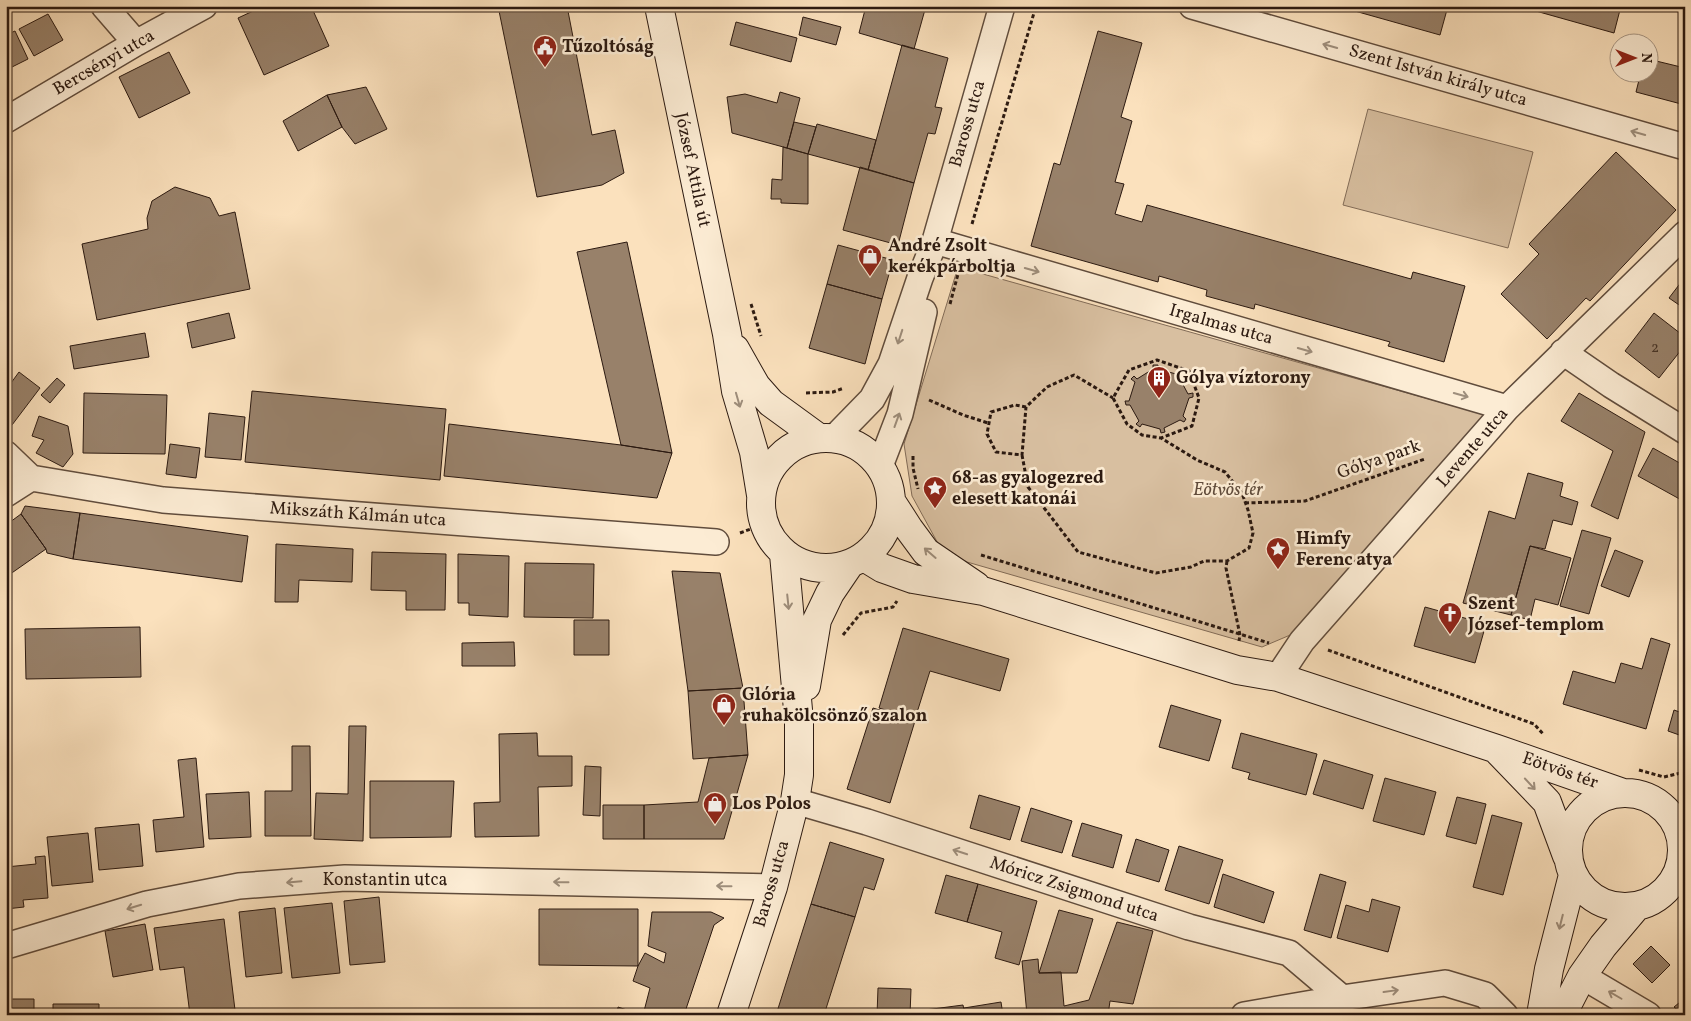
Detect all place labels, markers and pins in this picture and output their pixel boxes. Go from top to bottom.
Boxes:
public building icon: Tűzoltóság [532,34,558,68]
place label: Tűzoltóság [562,35,654,60]
place label: André Zsolt kerékpárboltja [888,234,1016,280]
shop icon: André Zsolt kerékpárboltja [857,243,883,277]
building icon: Gólya víztorony [1146,365,1172,399]
place label: Gólya víztorony [1176,366,1311,391]
place label: 68-as gyalogezred elesett katonái [952,466,1104,512]
place icon: 68-as gyalogezred elesett katonái [922,475,948,509]
place label: Himfy Ferenc atya [1296,527,1393,573]
place icon: Himfy Ferenc atya [1265,536,1291,570]
place label: Szent József-templom [1467,592,1604,638]
church icon: Szent József-templom [1437,601,1463,635]
place label: Glória ruhakölcsönző szalon [742,683,928,729]
shop icon: Glória ruhakölcsönző szalon [711,692,737,726]
shop icon: Los Polos [702,791,728,825]
place label: Los Polos [732,792,811,817]

